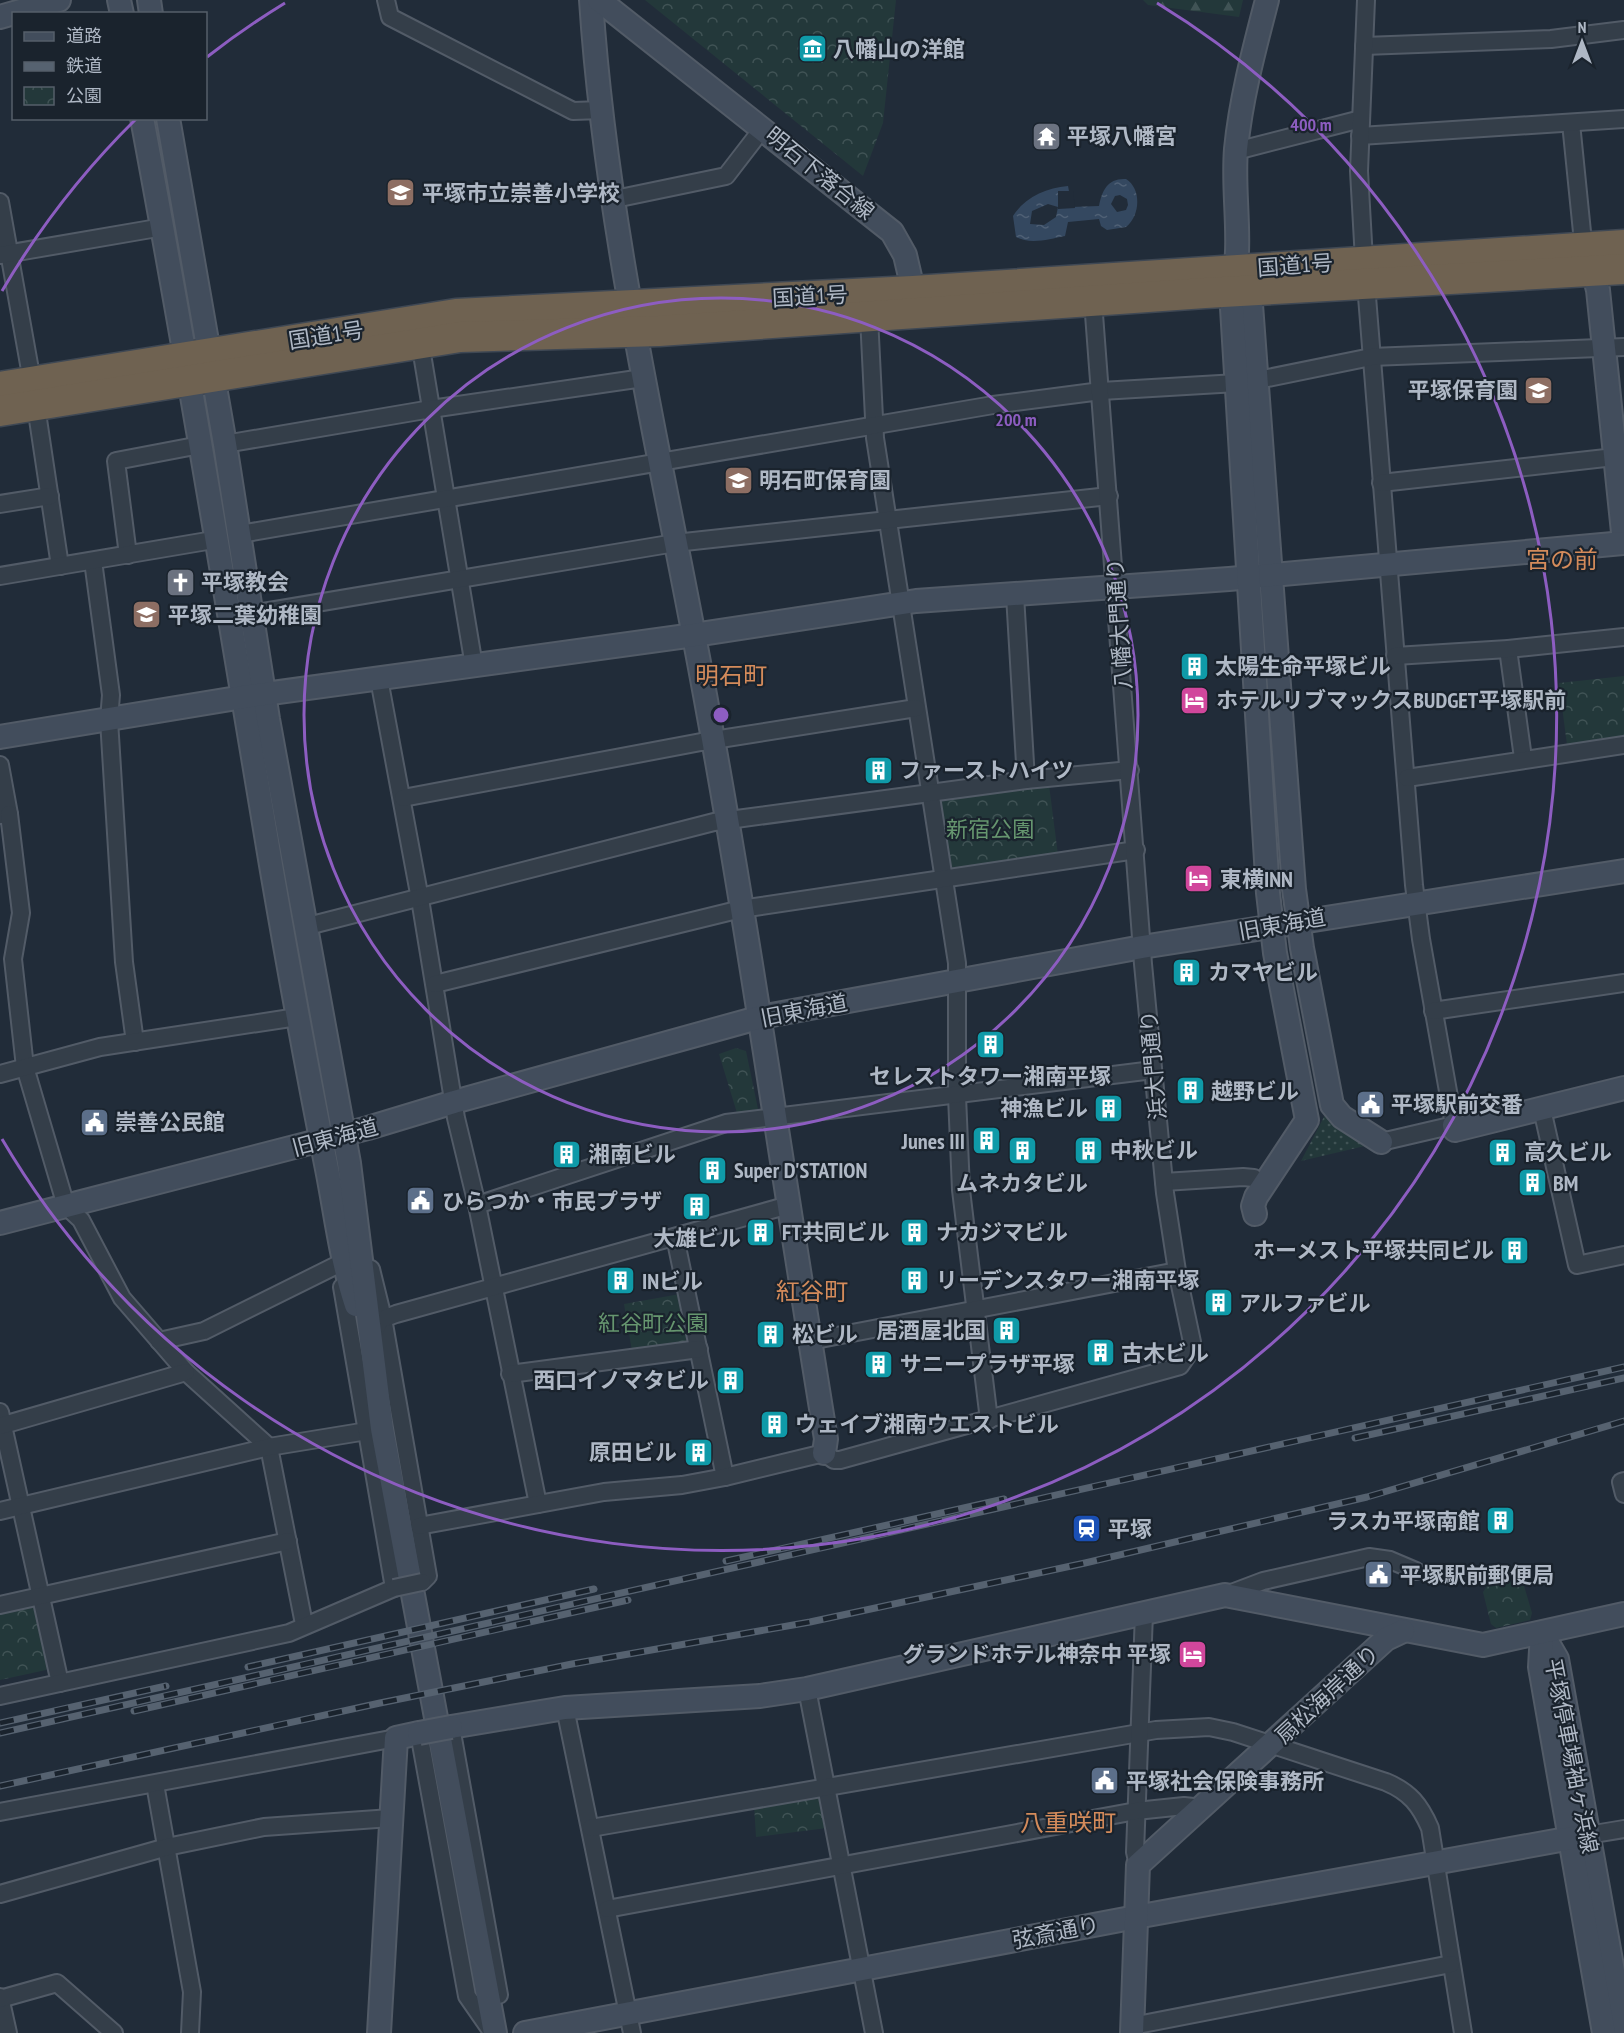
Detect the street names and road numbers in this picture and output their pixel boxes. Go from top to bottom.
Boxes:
street label: 明石下落合線 [760,121,880,225]
street label: 国道1号 [1256,248,1334,282]
street label: 国道1号 [771,280,849,312]
street label: 国道1号 [286,315,366,355]
street label: 八幡大門通り [1100,557,1138,691]
street label: 旧東海道 [1236,903,1328,945]
street label: 旧東海道 [758,988,850,1032]
street label: 浜大門通り [1134,1009,1172,1121]
street label: 旧東海道 [289,1112,381,1162]
street label: 扇松海岸通り [1269,1639,1385,1749]
street label: 平塚停車場袖ヶ浜線 [1539,1656,1605,1856]
street label: 弦斎通り [1010,1910,1102,1954]

